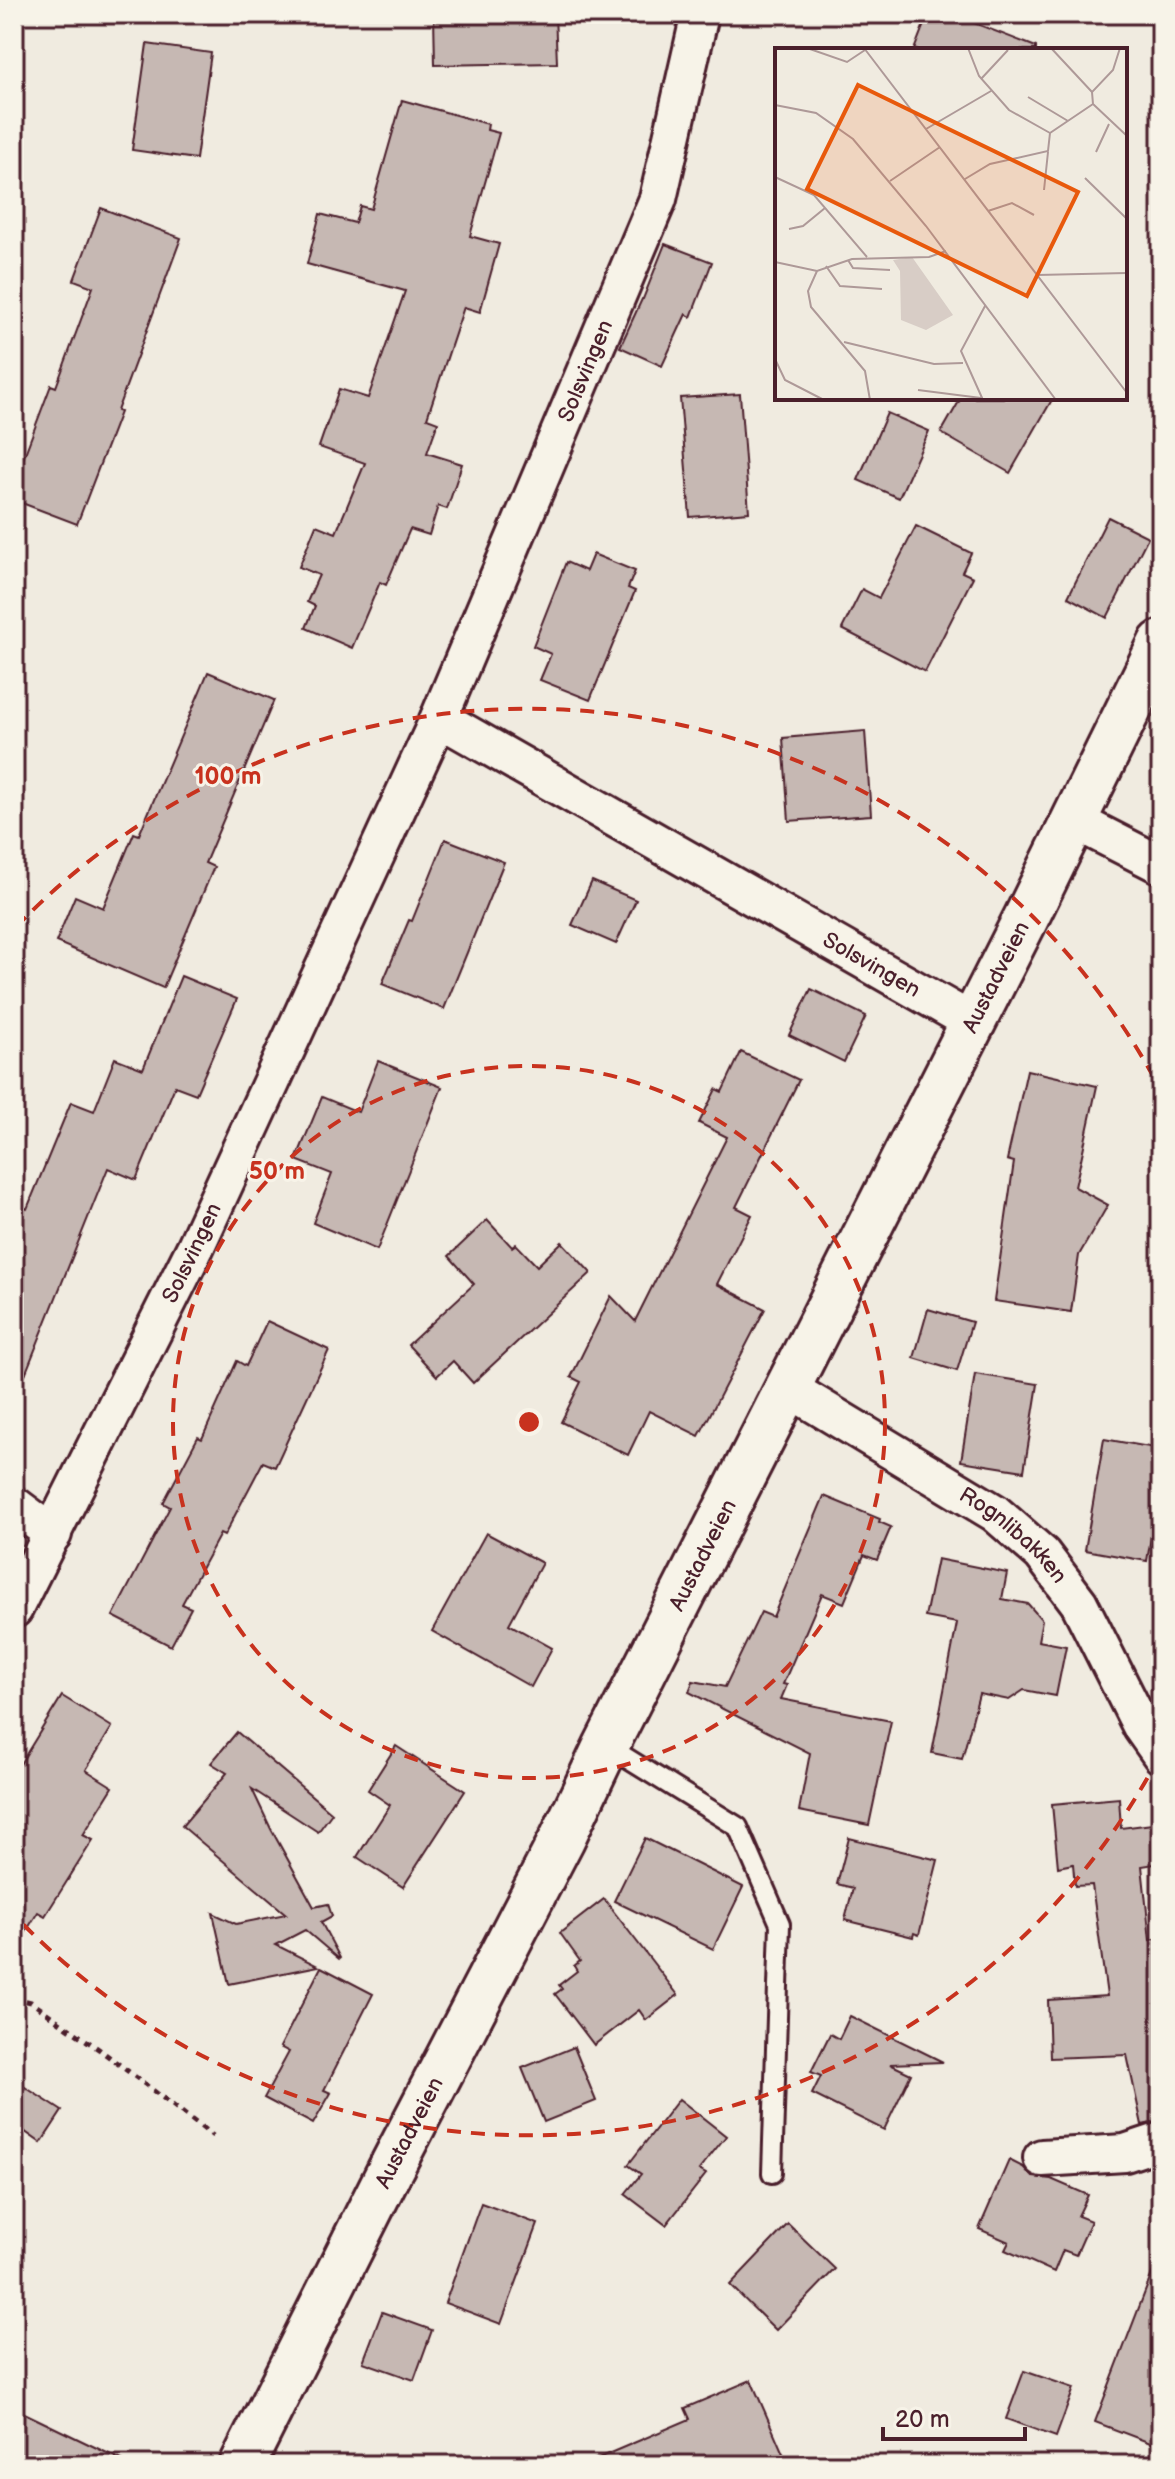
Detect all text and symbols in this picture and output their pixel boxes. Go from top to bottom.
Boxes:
inset map [775,48,1127,400]
street label: Solsvingen [552,316,619,426]
text: 100 m [195,762,261,791]
street label: Austadveien [956,917,1036,1038]
street label: Solsvingen [818,926,925,1003]
text: 50 m [249,1157,305,1186]
street label: Solsvingen [156,1199,227,1308]
centre of rings [515,1408,543,1436]
street label: Rognlibakken [954,1481,1073,1589]
street label: Austadveien [663,1495,742,1615]
street label: Austadveien [369,2073,449,2193]
scale bar [883,2391,1025,2441]
text: 20 m [895,2405,950,2434]

